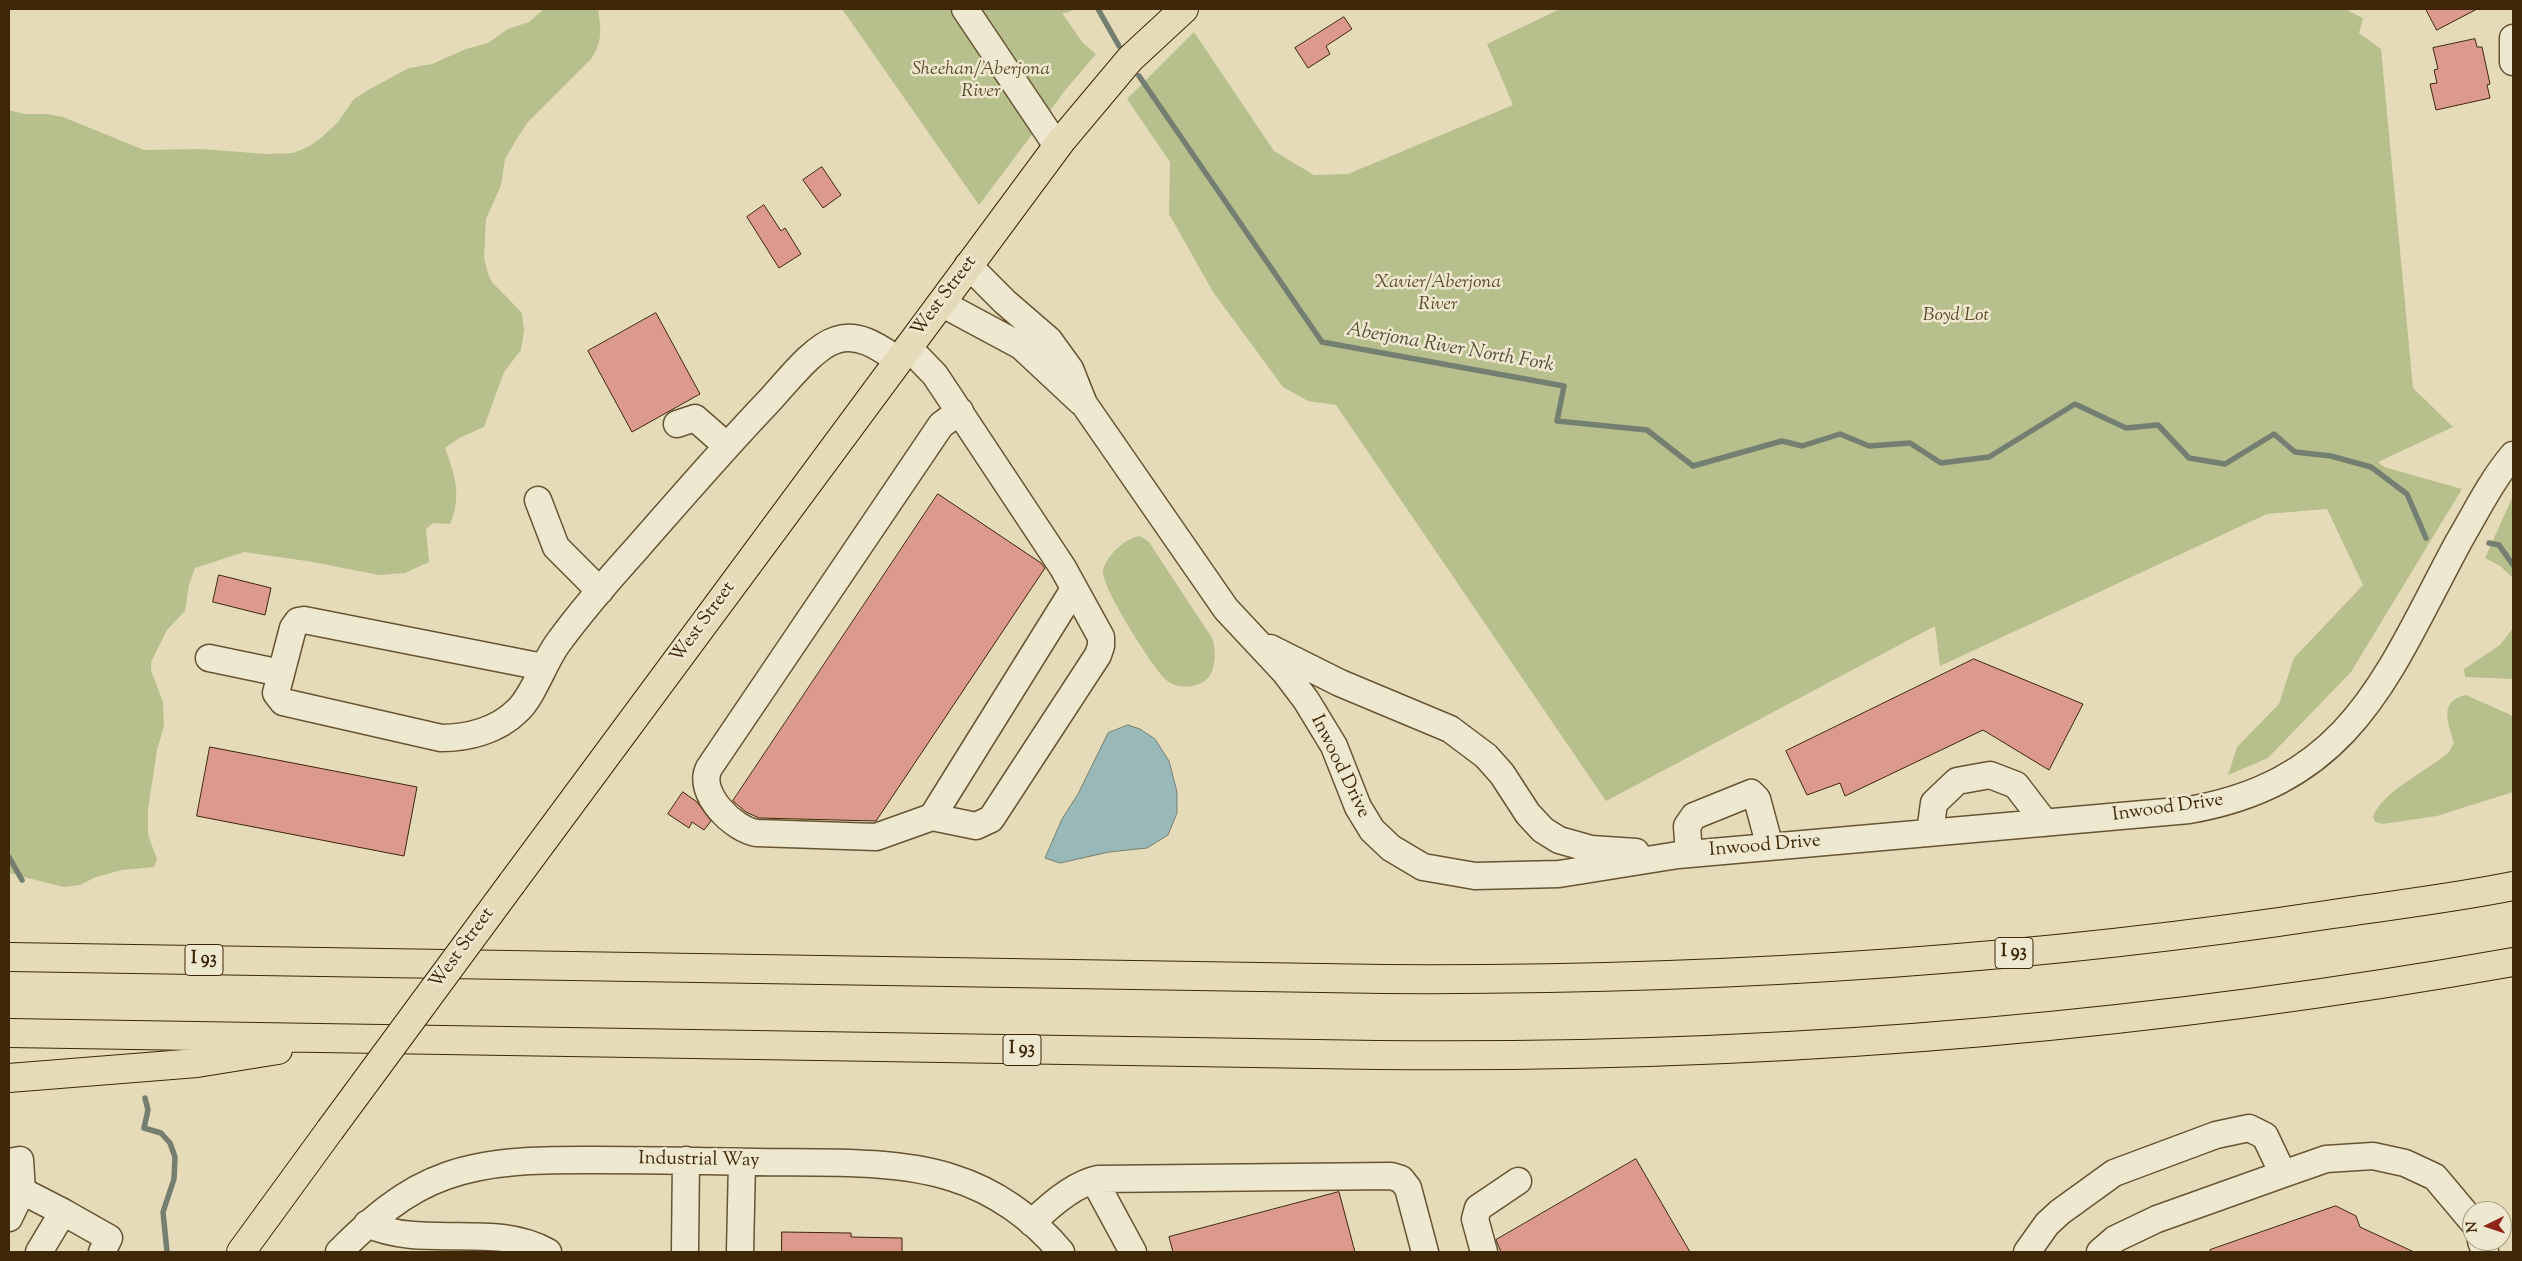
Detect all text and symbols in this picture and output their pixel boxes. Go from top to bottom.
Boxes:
park label: Sheehan/Aberjona River [912,60,1050,104]
street label: West Street [907,252,983,342]
park label: Xavier/Aberjona River [1375,273,1501,317]
park label: Boyd Lot [1923,306,1989,328]
water label: Aberjona River North Fork [1344,319,1556,379]
street label: West Street [667,578,741,668]
street label: Inwood Drive [1304,712,1374,822]
street label: Inwood Drive [2111,790,2225,828]
street label: Inwood Drive [1708,831,1822,863]
street label: West Street [426,904,500,994]
road number: I 93 [1995,938,2033,968]
road number: I 93 [185,944,223,976]
road number: I 93 [1003,1034,1041,1066]
street label: Industrial Way [638,1149,760,1173]
north arrow [2462,1201,2512,1251]
text: N [2463,1221,2483,1233]

